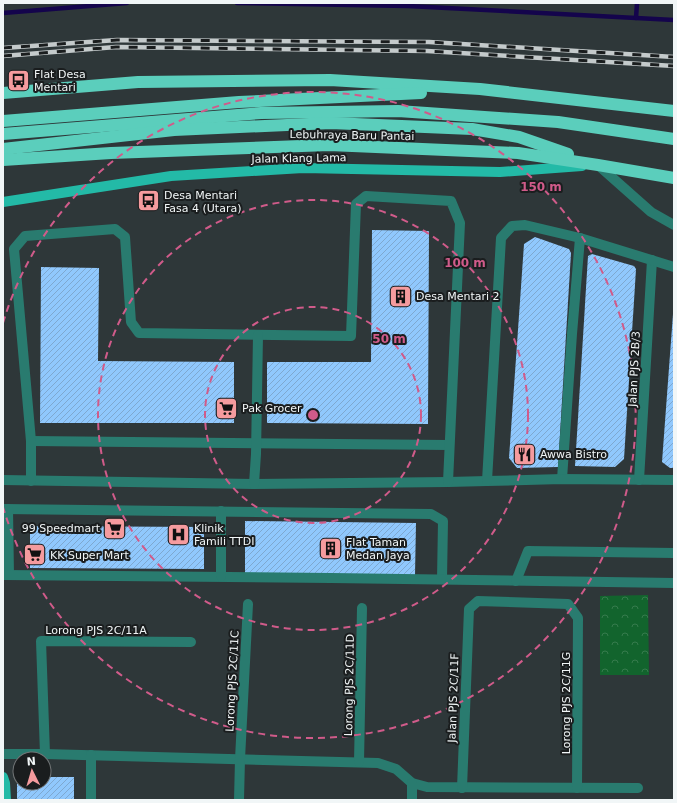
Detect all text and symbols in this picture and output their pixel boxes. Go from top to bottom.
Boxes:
bus stop icon: Flat Desa Mentari [6,67,32,93]
place label: Flat Desa Mentari [34,68,86,94]
street label: Lebuhraya Baru Pantai [289,128,415,143]
street label: Jalan Klang Lama [250,151,347,166]
text: 150 m [520,180,562,194]
bus stop icon: Desa Mentari Fasa 4 (Utara) [135,188,161,214]
place label: Desa Mentari Fasa 4 (Utara) [164,189,241,215]
text: 100 m [444,256,486,270]
building icon: Desa Mentari 2 [387,283,413,309]
place label: Desa Mentari 2 [416,290,500,303]
street label: Jalan PJS 2B/3 [626,331,643,408]
text: 50 m [372,332,406,346]
supermarket icon: Pak Grocer [213,395,239,421]
place label: Pak Grocer [242,402,302,415]
centre of rings [306,408,320,422]
restaurant icon: Awwa Bistro [512,441,538,467]
place label: Awwa Bistro [540,448,607,461]
supermarket icon: 99 Speedmart [102,515,128,541]
hospital icon: Klinik Famili TTDI [166,521,192,547]
place label: 99 Speedmart [22,522,101,535]
place label: Klinik Famili TTDI [194,522,254,548]
building icon: Flat Taman Medan Jaya [317,535,343,561]
place label: Flat Taman Medan Jaya [346,536,410,562]
supermarket icon: KK Super Mart [21,542,47,568]
place label: KK Super Mart [50,549,129,562]
street label: Lorong PJS 2C/11A [45,624,147,637]
street label: Lorong PJS 2C/11C [223,630,242,732]
street label: Lorong PJS 2C/11D [342,634,357,736]
street label: Lorong PJS 2C/11G [560,652,573,754]
street label: Jalan PJS 2C/11F [445,653,462,744]
north arrow [12,751,52,791]
text: N [26,755,36,768]

